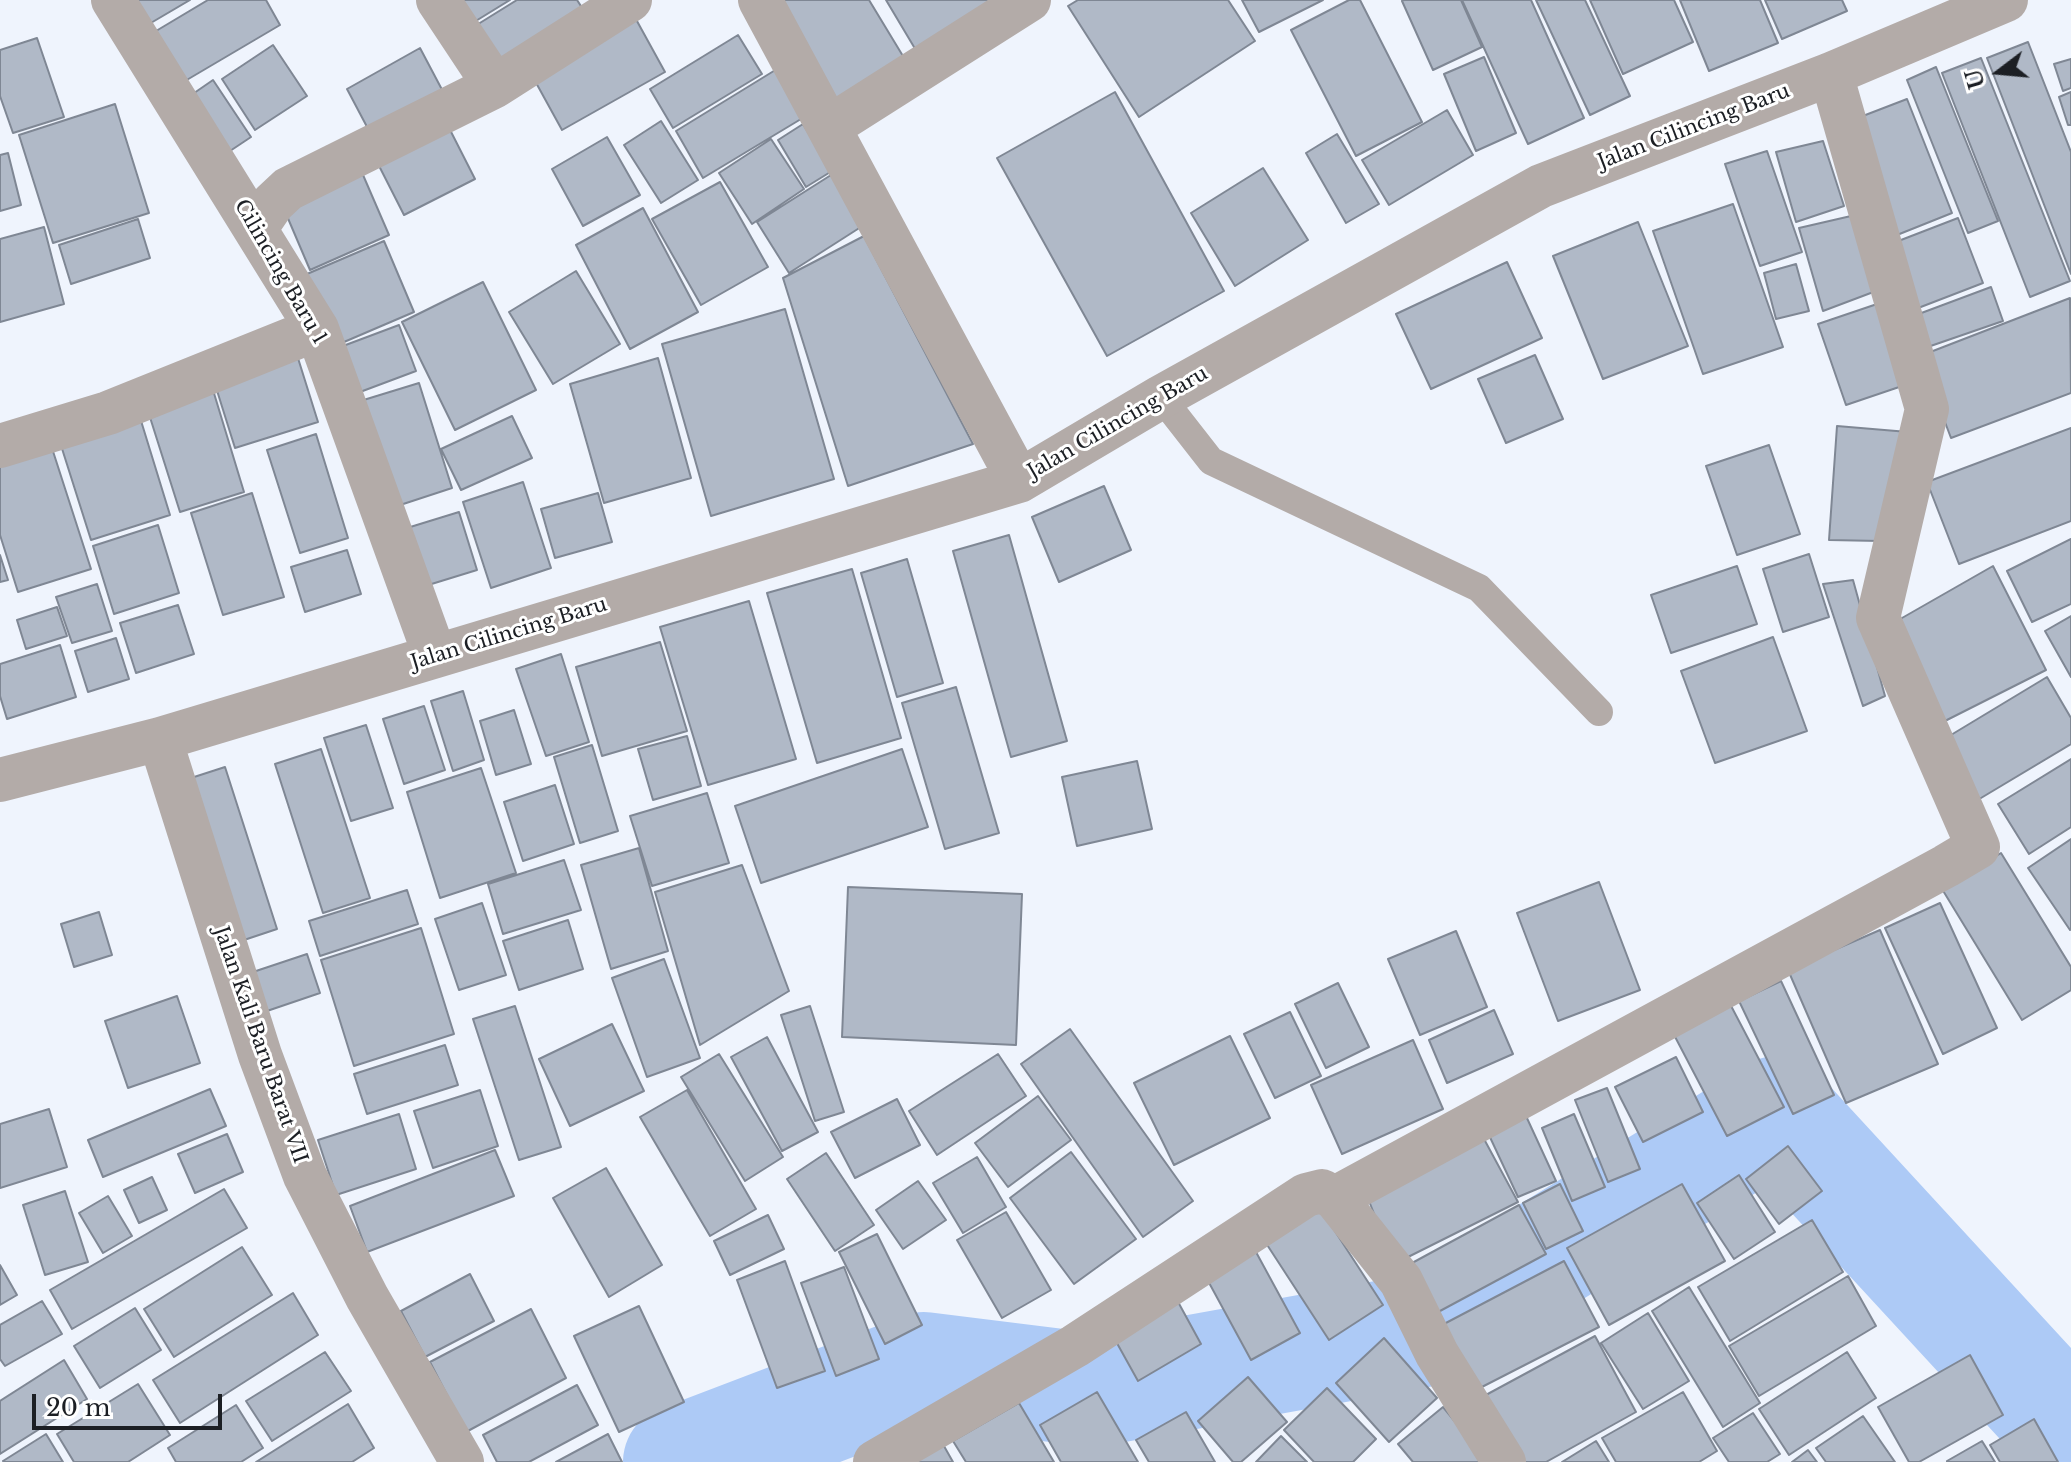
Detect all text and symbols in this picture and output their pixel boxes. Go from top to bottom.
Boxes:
north arrow [1959,32,2039,112]
text: U [1960,66,1991,92]
street label: Jalan Cilincing Baru [1595,79,1793,175]
street label: Cilincing Baru 1 [229,195,331,349]
street label: Jalan Cilincing Baru [1024,362,1212,484]
street label: Jalan Cilincing Baru [408,593,610,675]
street label: Jalan Kali Baru Barat VII [208,923,312,1167]
scale bar [36,1378,226,1428]
text: 20 m [46,1393,111,1422]

